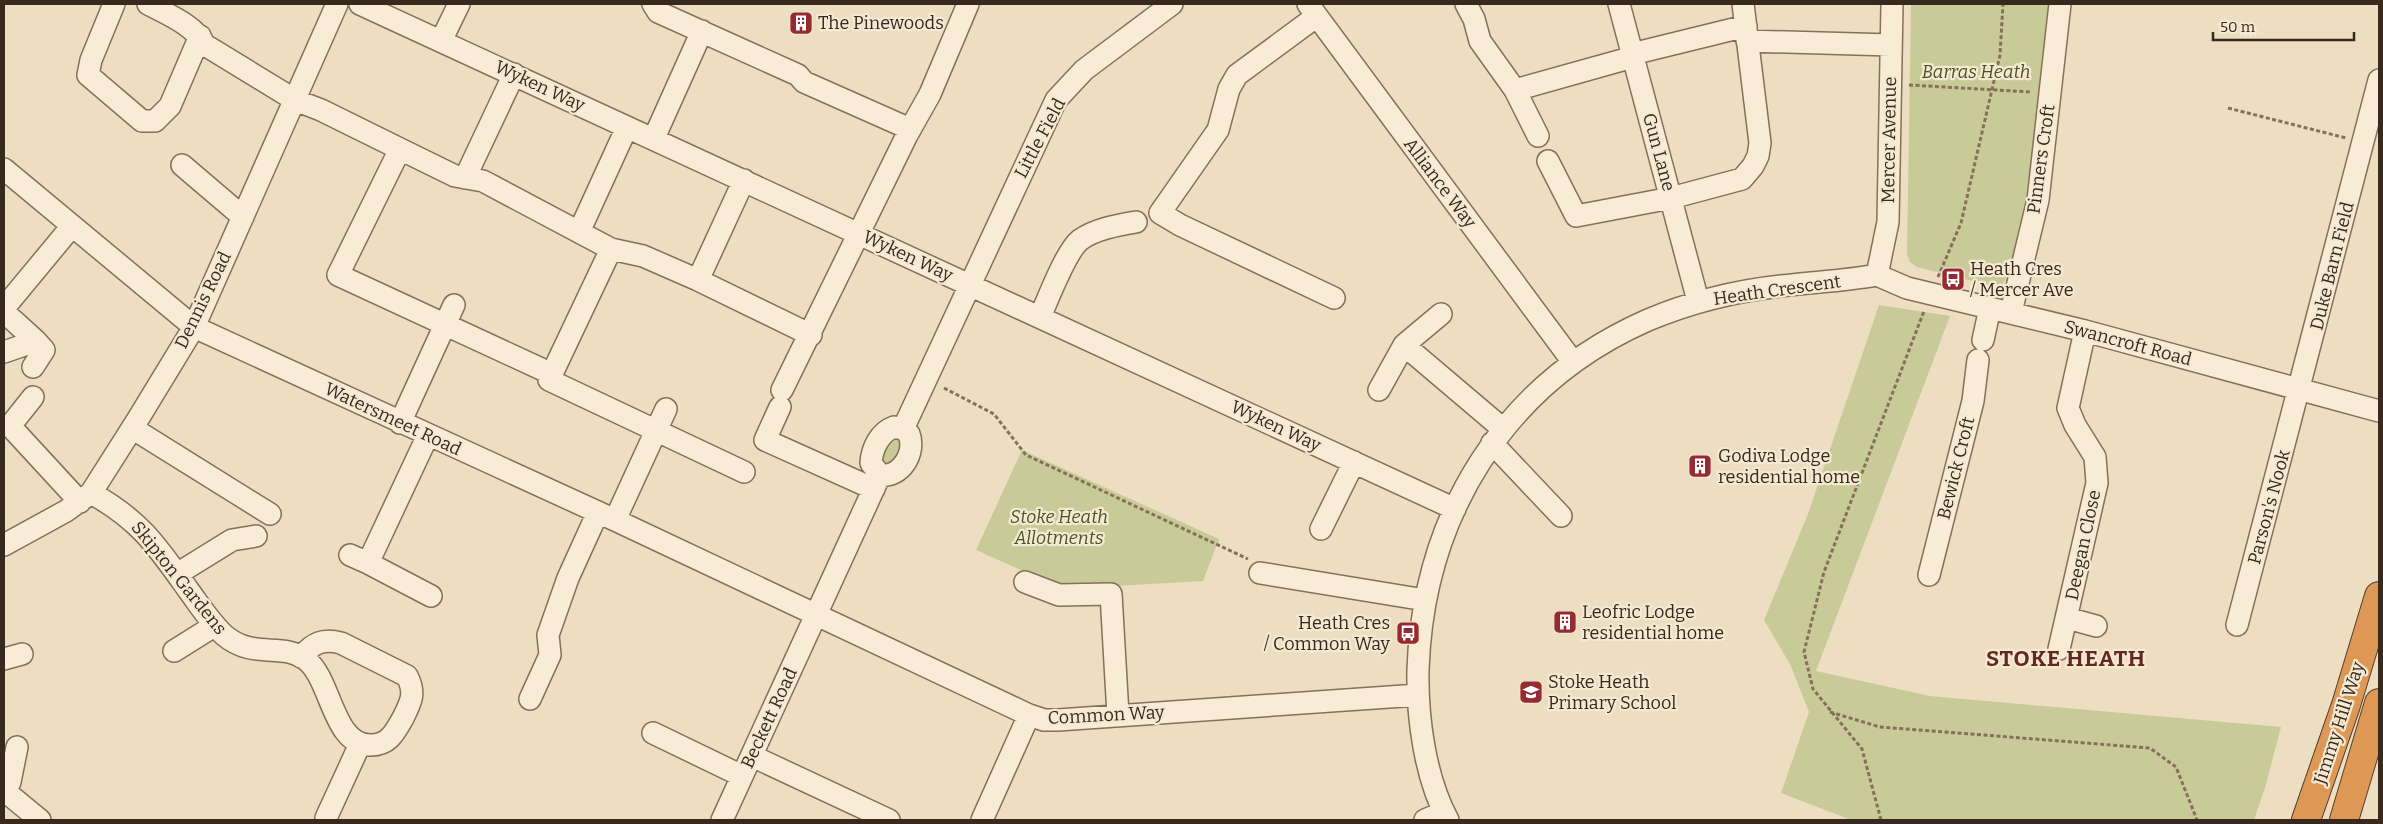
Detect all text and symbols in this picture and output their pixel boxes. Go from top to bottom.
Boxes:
building icon: The Pinewoods [788,10,814,36]
scale bar [2213,10,2354,42]
place label: The Pinewoods [818,12,944,34]
text: 50 m [2220,18,2256,36]
street label: Wyken Way [491,56,589,117]
park label: Barras Heath [1922,61,2030,83]
street label: Mercer Avenue [1877,76,1901,204]
street label: Little Field [1010,94,1070,182]
street label: Pinners Croft [2022,102,2060,215]
street label: Gun Lane [1638,111,1680,193]
street label: Alliance Way [1399,134,1481,233]
street label: Duke Barn Field [2305,199,2359,332]
street label: Wyken Way [859,226,957,287]
street label: Dennis Road [170,248,236,352]
place label: Heath Cres / Mercer Ave [1970,258,2074,301]
bus stop icon: Heath Cres / Mercer Ave [1940,266,1966,292]
street label: Heath Crescent [1712,270,1843,310]
street label: Swancroft Road [2062,315,2195,371]
street label: Watersmeet Road [321,378,465,460]
street label: Wyken Way [1227,396,1325,457]
street label: Bewick Croft [1933,414,1980,522]
place label: Godiva Lodge residential home [1718,445,1860,488]
street label: Parson's Nook [2243,447,2295,567]
building icon: Godiva Lodge residential home [1687,453,1713,479]
street label: Deegan Close [2061,488,2105,602]
park label: Stoke Heath Allotments [1010,506,1108,549]
street label: Skipton Gardens [127,517,231,639]
place label: Leofric Lodge residential home [1582,601,1724,644]
building icon: Leofric Lodge residential home [1552,609,1578,635]
place label: Heath Cres / Common Way [1264,612,1390,655]
bus stop icon: Heath Cres / Common Way [1395,620,1421,646]
district label: STOKE HEATH [1986,645,2146,672]
street label: Jimmy Hill Way [2309,658,2369,788]
street label: Beckett Road [736,664,802,772]
place label: Stoke Heath Primary School [1548,671,1677,714]
school or university icon: Stoke Heath Primary School [1518,679,1544,705]
street label: Common Way [1047,701,1165,729]

